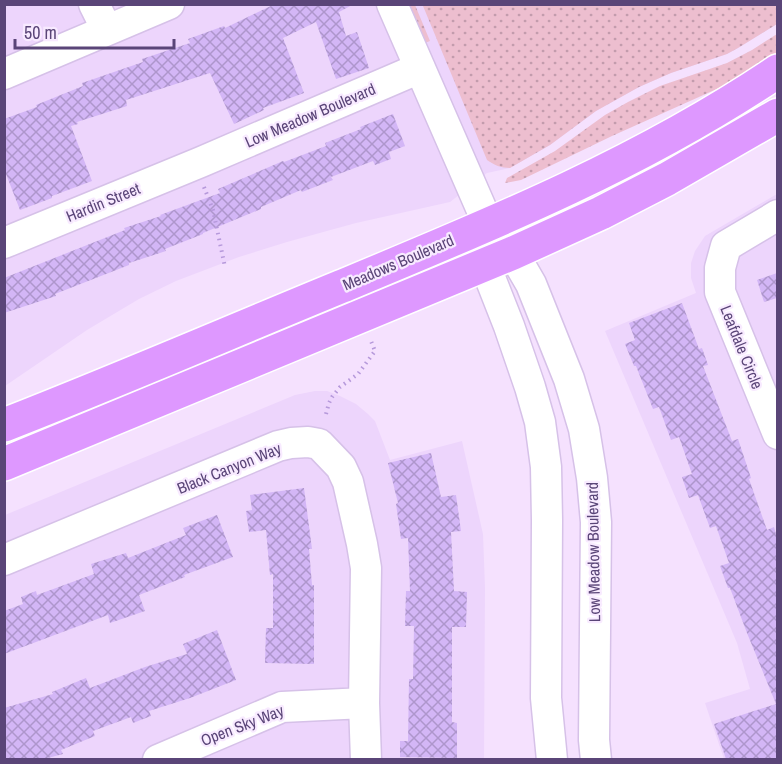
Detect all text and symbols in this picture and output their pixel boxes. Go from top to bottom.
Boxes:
scale bar [15,12,174,50]
text: 50 m [24,20,57,45]
street label: Low Meadow Boulevard [241,78,379,152]
street label: Hardin Street [63,177,144,227]
street label: Meadows Boulevard [339,229,457,295]
street label: Leafdale Circle [715,302,769,392]
street label: Black Canyon Way [174,437,285,499]
street label: Low Meadow Boulevard [581,482,605,622]
street label: Open Sky Way [197,699,287,751]

